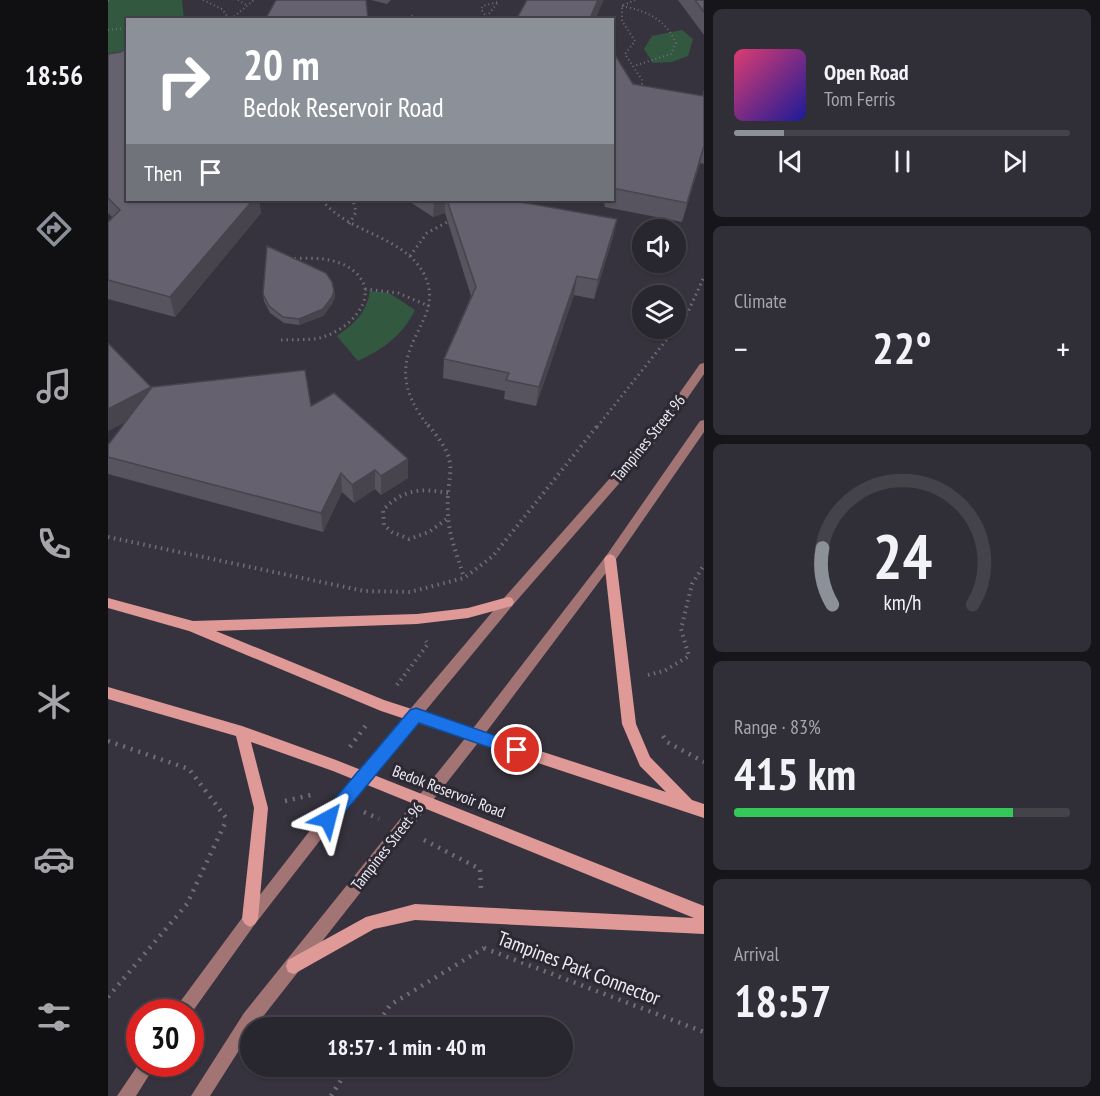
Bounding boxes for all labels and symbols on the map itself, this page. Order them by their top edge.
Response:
street label: Tampines Street 96 [607,390,689,486]
pin [491,724,542,775]
street label: Bedok Reservoir Road [390,760,508,822]
position arrow [296,787,360,851]
street label: Tampines Street 96 [346,798,428,894]
street label: Tampines Park Connector [494,925,665,1011]
speed limit sign: 30 [126,999,204,1077]

